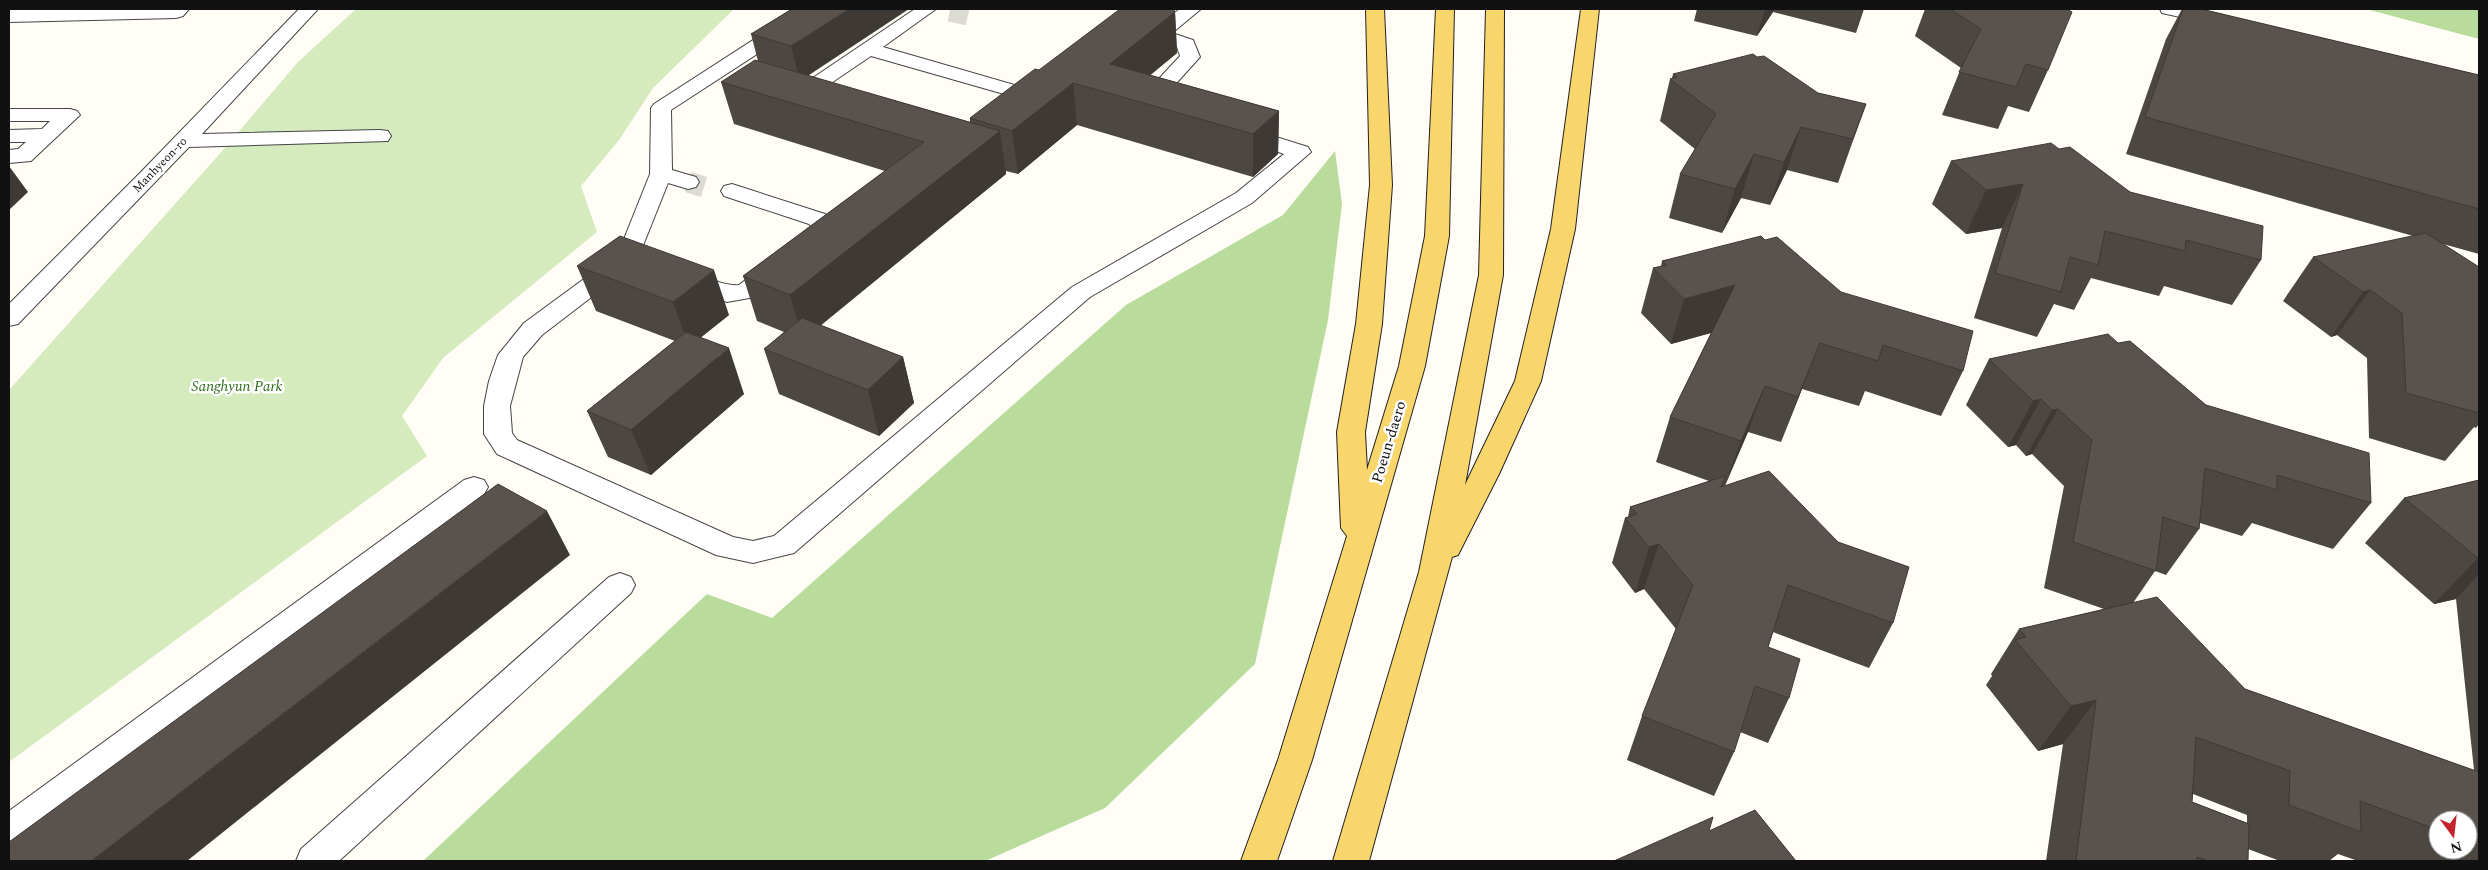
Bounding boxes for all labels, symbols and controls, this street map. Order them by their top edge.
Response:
street label: Manhyeon-ro [128,132,192,198]
park label: Sanghyun Park [191,375,283,398]
street label: Poeun-daero [1366,398,1412,486]
north arrow [2428,810,2478,860]
text: N [2448,835,2464,859]

